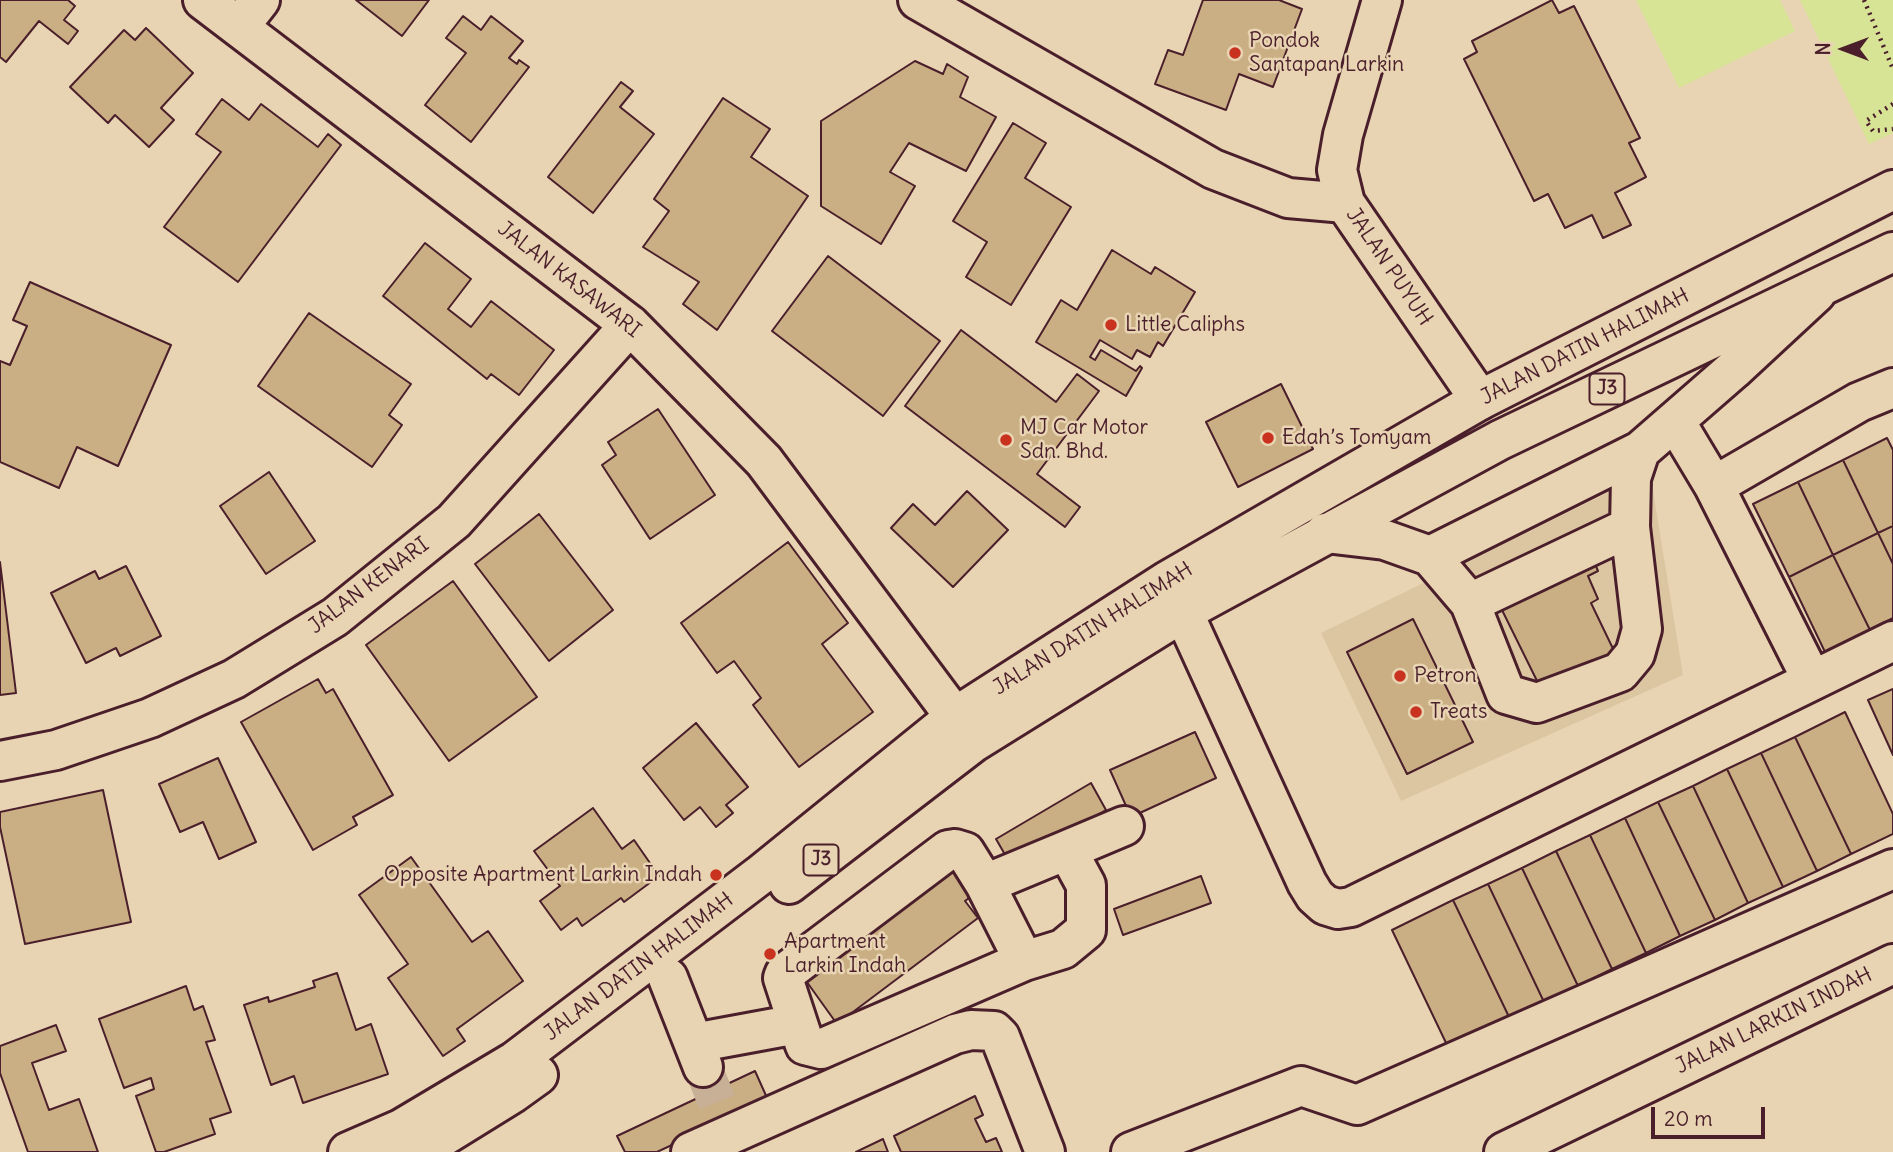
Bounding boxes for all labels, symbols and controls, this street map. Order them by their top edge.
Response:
north arrow [1809,14,1879,84]
place label: Pondok Santapan Larkin [1249,28,1404,78]
text: N [1811,42,1835,56]
marker: Pondok Santapan Larkin [1227,45,1243,61]
street label: JALAN PUYUH [1340,203,1438,331]
street label: JALAN KASAWARI [493,216,645,344]
street label: JALAN DATIN HALIMAH [1477,283,1693,411]
place label: Little Caliphs [1125,312,1245,338]
marker: Little Caliphs [1103,317,1119,333]
road number: J3 [1590,374,1624,404]
place label: MJ Car Motor Sdn. Bhd. [1020,415,1148,465]
place label: Edah’s Tomyam [1282,425,1431,451]
marker: Edah’s Tomyam [1260,430,1276,446]
marker: MJ Car Motor Sdn. Bhd. [998,432,1014,448]
street label: JALAN KENARI [304,532,434,640]
street label: JALAN DATIN HALIMAH [989,557,1197,701]
place label: Petron [1414,663,1477,689]
marker: Petron [1392,668,1408,684]
place label: Treats [1430,699,1487,725]
marker: Treats [1408,704,1424,720]
road number: J3 [804,845,838,876]
place label: Opposite Apartment Larkin Indah [384,862,702,888]
marker: Opposite Apartment Larkin Indah [708,867,724,883]
street label: JALAN DATIN HALIMAH [539,888,739,1046]
place label: Apartment Larkin Indah [784,929,906,979]
marker: Apartment Larkin Indah [762,946,778,962]
street label: JALAN LARKIN INDAH [1672,962,1876,1080]
scale bar [1655,1092,1769,1136]
text: 20 m [1664,1105,1713,1132]

